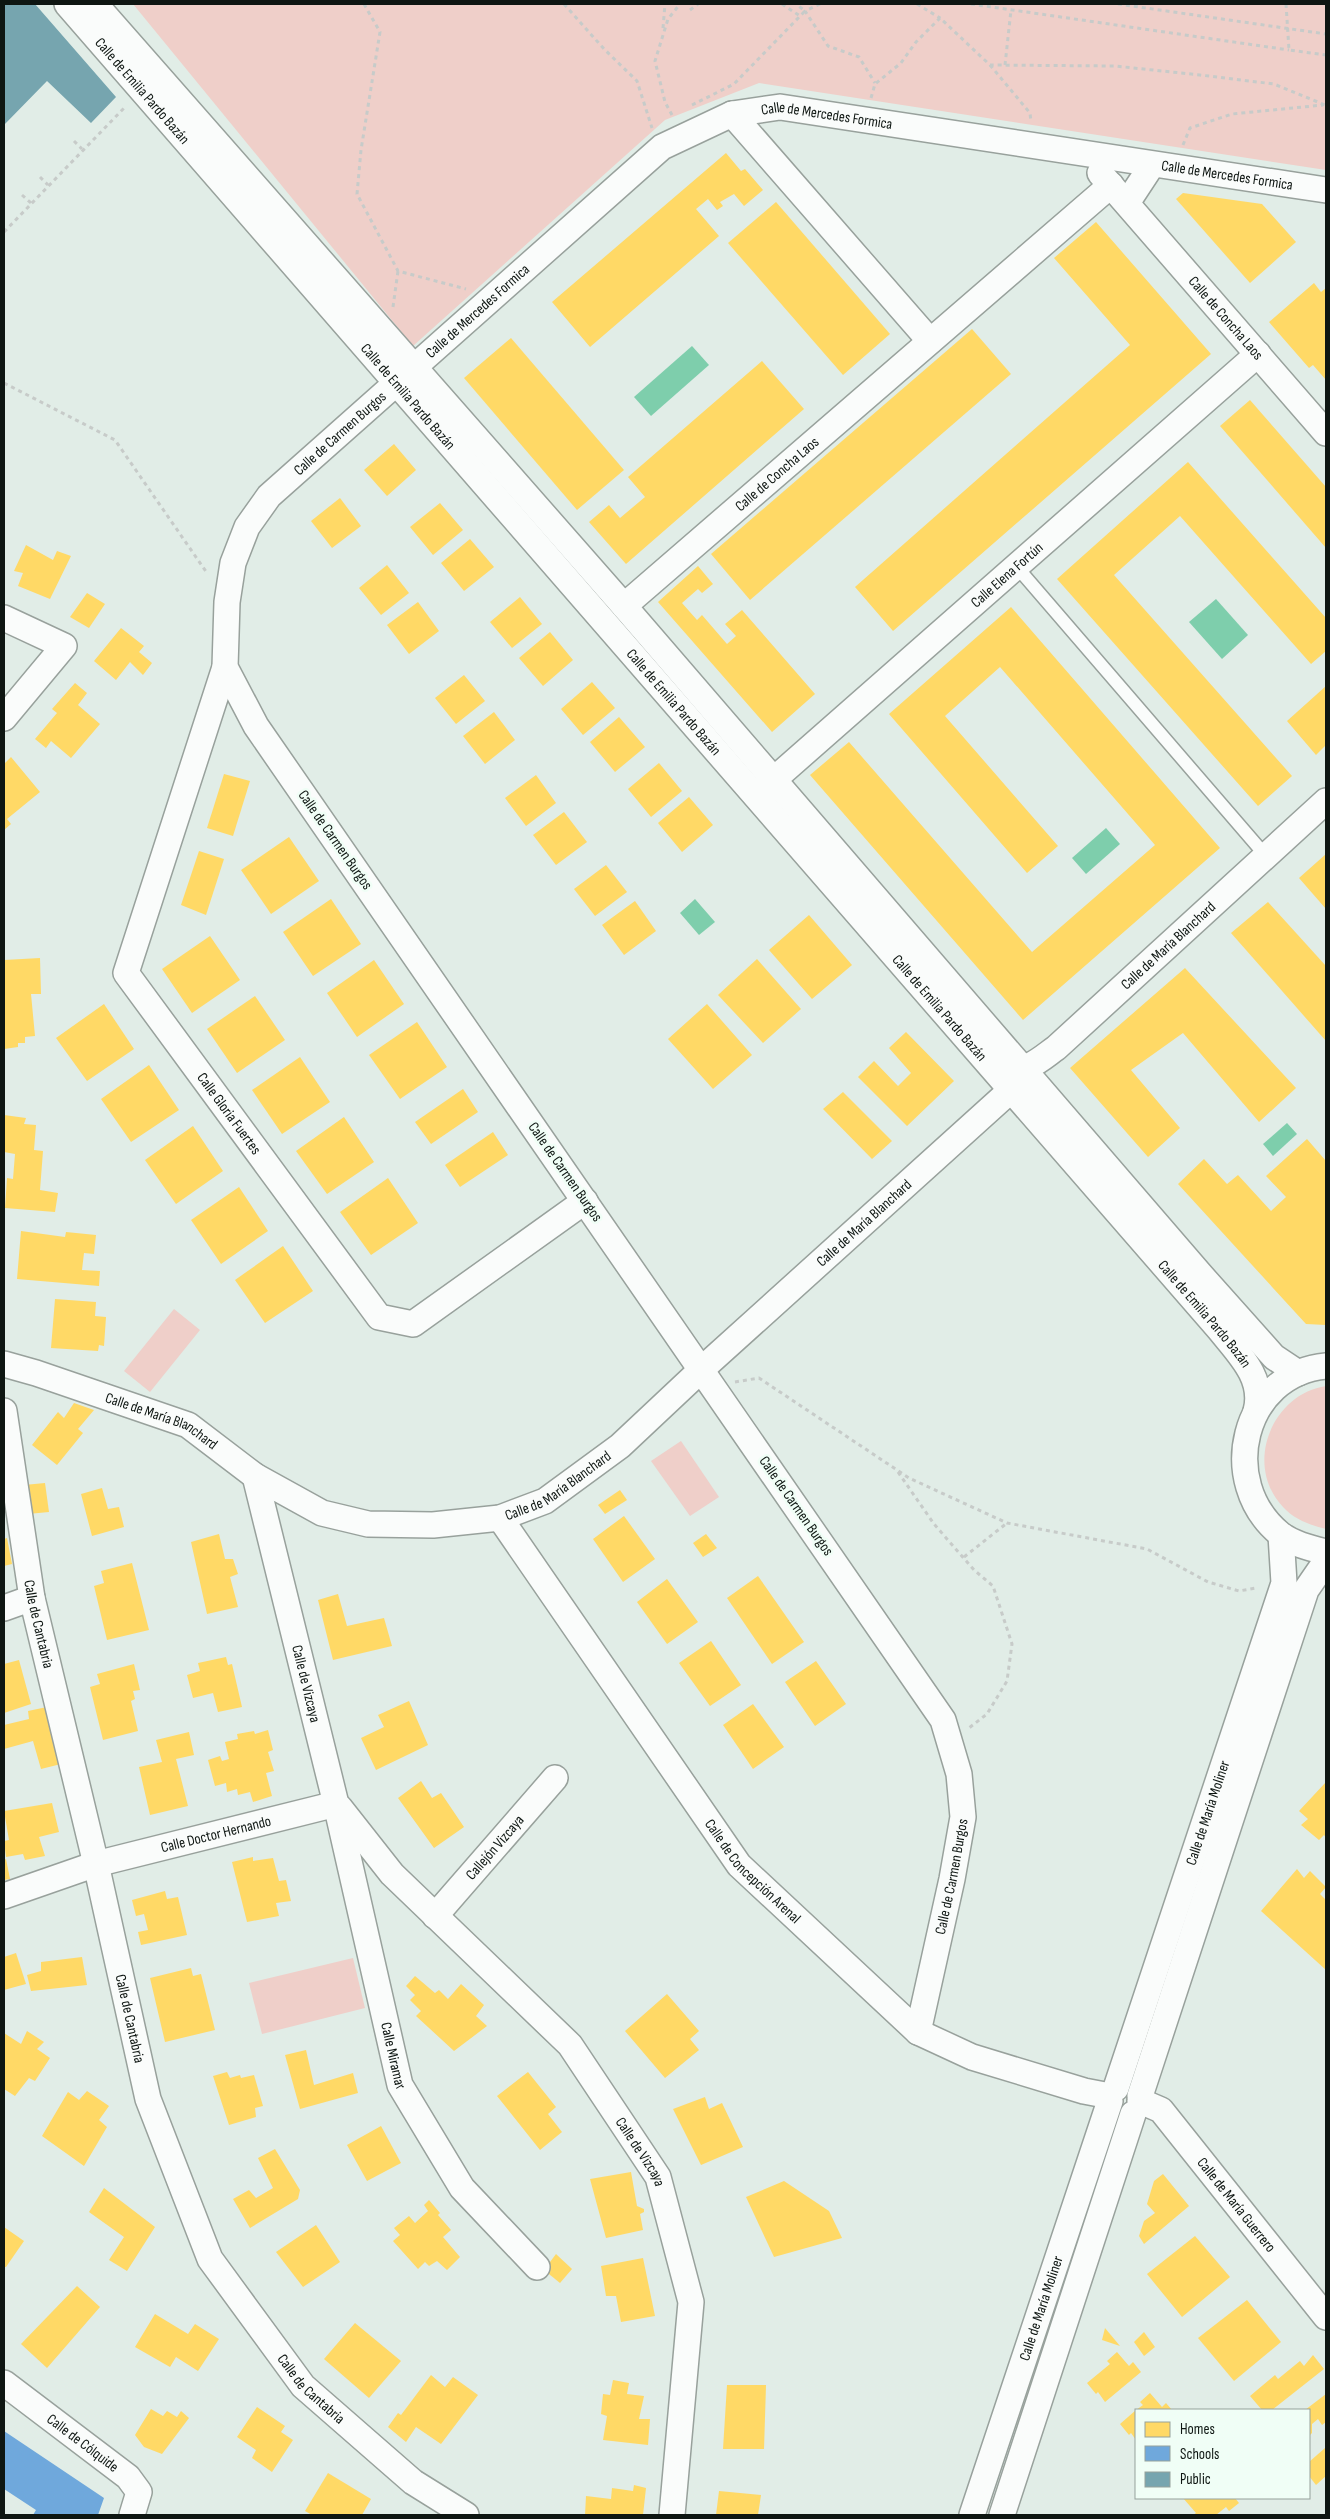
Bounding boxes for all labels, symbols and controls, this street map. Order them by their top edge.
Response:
street label: Calle de Emilia Pardo Bazán [91,34,194,148]
street label: Calle de Mercedes Formica [760,98,894,133]
street label: Calle de Mercedes Formica [1160,156,1294,194]
street label: Calle de Mercedes Formica [421,260,533,362]
street label: Calle de Concha Laos [1184,272,1268,364]
street label: Calle de Emilia Pardo Bazán [357,339,460,454]
street label: Calle de Carmen Burgos [290,387,390,479]
street label: Calle de Concha Laos [731,432,823,515]
street label: Calle Elena Fortún [967,538,1047,612]
street label: Calle de Emilia Pardo Bazán [622,645,725,759]
street label: Calle de Carmen Burgos [294,786,376,894]
street label: Calle de María Blanchard [1117,897,1219,994]
street label: Calle de Emilia Pardo Bazán [888,950,991,1065]
street label: Calle Gloria Fuertes [193,1069,266,1158]
street label: Calle de Carmen Burgos [524,1118,606,1226]
street label: Calle de María Blanchard [812,1175,915,1271]
street label: Calle de Emilia Pardo Bazán [1154,1256,1256,1371]
street label: Calle de María Blanchard [103,1388,222,1454]
street label: Calle de María Blanchard [502,1446,615,1525]
street label: Calle de Carmen Burgos [755,1452,837,1560]
street label: Calle de Cantabria [20,1579,58,1670]
street label: Calle de Vizcaya [288,1643,325,1725]
street label: Calle de María Moliner [1181,1757,1234,1868]
street label: Calle Doctor Hernando [159,1811,273,1857]
street label: Callejón Vizcaya [461,1811,528,1884]
street label: Calle de Concepción Arenal [701,1815,805,1927]
street label: Calle de Carmen Burgos [930,1817,972,1936]
street label: Calle de Cantabria [111,1972,149,2065]
street label: Calle Miramar [376,2020,411,2094]
street label: Calle de Vizcaya [611,2113,670,2188]
street label: Calle de María Guerrero [1193,2153,1280,2256]
street label: Calle de María Moliner [1015,2253,1067,2363]
street label: Calle de Cantabria [273,2350,349,2428]
street label: Calle de Cólquide [43,2409,123,2476]
legend [1135,2409,1310,2499]
text: Homes [1180,2420,1215,2439]
text: Schools [1180,2445,1219,2464]
text: Public [1180,2470,1211,2489]

